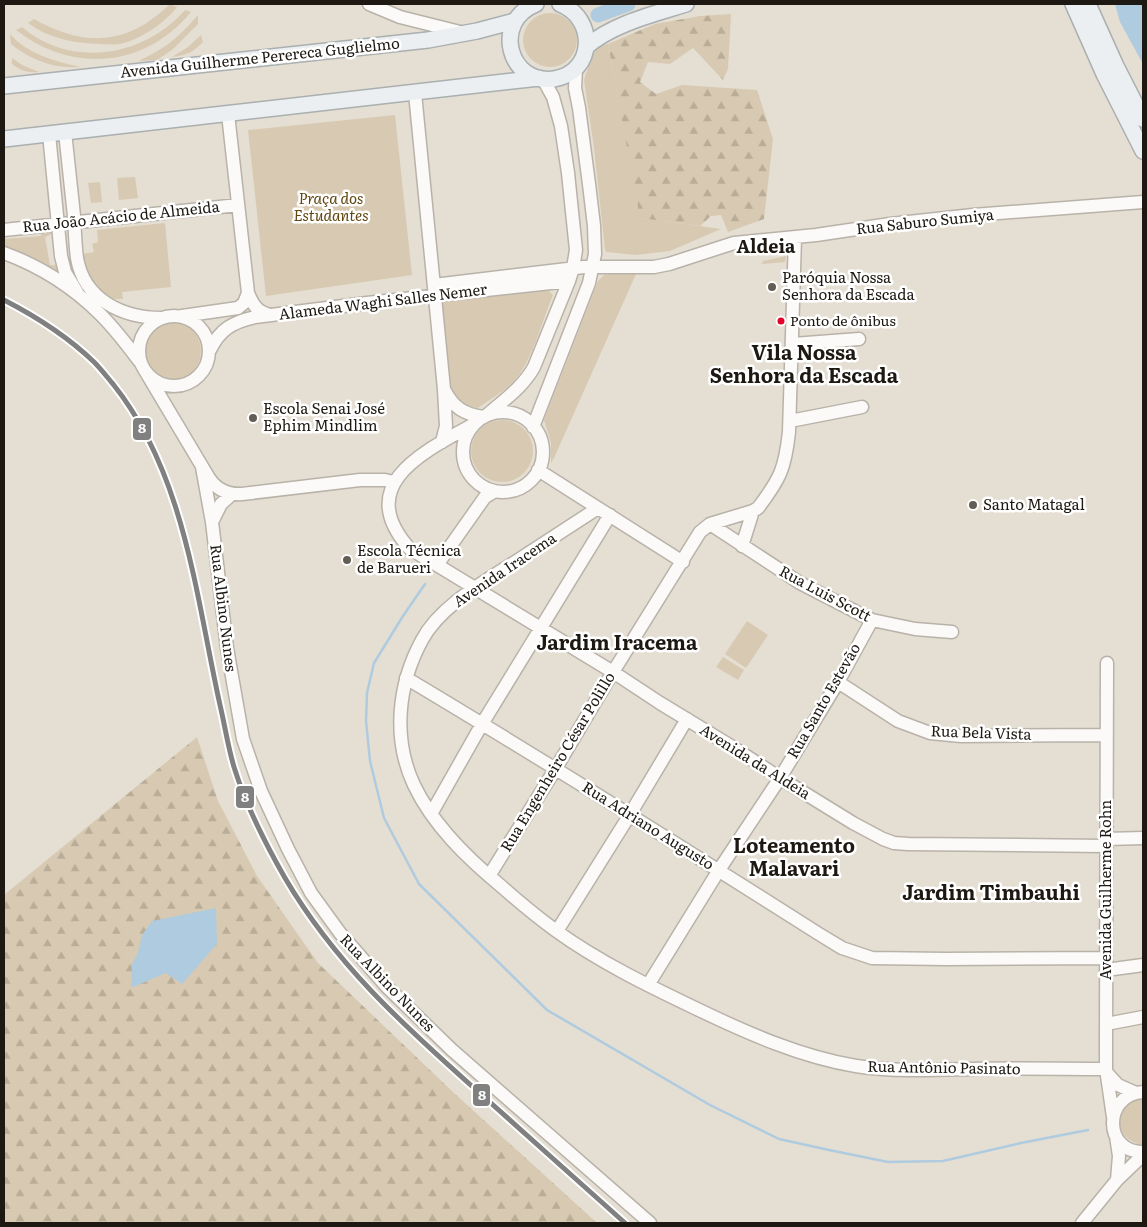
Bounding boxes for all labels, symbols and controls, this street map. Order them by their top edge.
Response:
street label: Avenida Guilherme Perereca Guglielmo [119,30,401,83]
park label: Praça dos Estudantes [293,186,369,226]
street label: Rua João Acácio de Almeida [21,194,221,237]
street label: Rua Saburo Sumiya [855,202,996,239]
district label: Aldeia [737,232,796,259]
place label: Paróquia Nossa Senhora da Escada [782,265,915,305]
street label: Alameda Waghi Salles Nemer [277,276,488,325]
marker: Paróquia Nossa Senhora da Escada [766,281,778,293]
place label: Ponto de ônibus [790,310,896,330]
marker: Ponto de ônibus [776,316,786,326]
district label: Vila Nossa Senhora da Escada [710,336,899,389]
place label: Escola Senai José Ephim Mindlim [263,396,385,436]
marker: Escola Senai José Ephim Mindlim [247,412,259,424]
line badge: 8 [132,417,152,441]
text: 8 [138,417,146,437]
place label: Santo Matagal [983,492,1085,515]
marker: Santo Matagal [967,499,979,511]
street label: Avenida Iracema [448,525,561,612]
place label: Escola Técnica de Barueri [357,538,462,578]
street label: Rua Albino Nunes [205,543,244,673]
marker: Escola Técnica de Barueri [341,554,353,566]
street label: Rua Luis Scott [776,559,876,627]
district label: Jardim Iracema [536,626,698,656]
street label: Rua Santo Estevão [780,638,865,762]
street label: Rua Engenheiro César Polillo [494,667,620,856]
street label: Avenida da Aldeia [696,717,817,805]
street label: Rua Bela Vista [930,718,1033,745]
street label: Rua Adriano Augusto [578,775,719,875]
line badge: 8 [235,785,255,809]
text: 8 [241,786,249,806]
street label: Avenida Guilherme Rohn [1093,800,1116,980]
district label: Loteamento Malavari [733,829,855,882]
district label: Jardim Timbauhi [902,876,1080,906]
street label: Rua Albino Nunes [335,928,441,1036]
street label: Rua Antônio Pasinato [867,1054,1021,1079]
line badge: 8 [472,1083,491,1107]
text: 8 [478,1084,486,1104]

